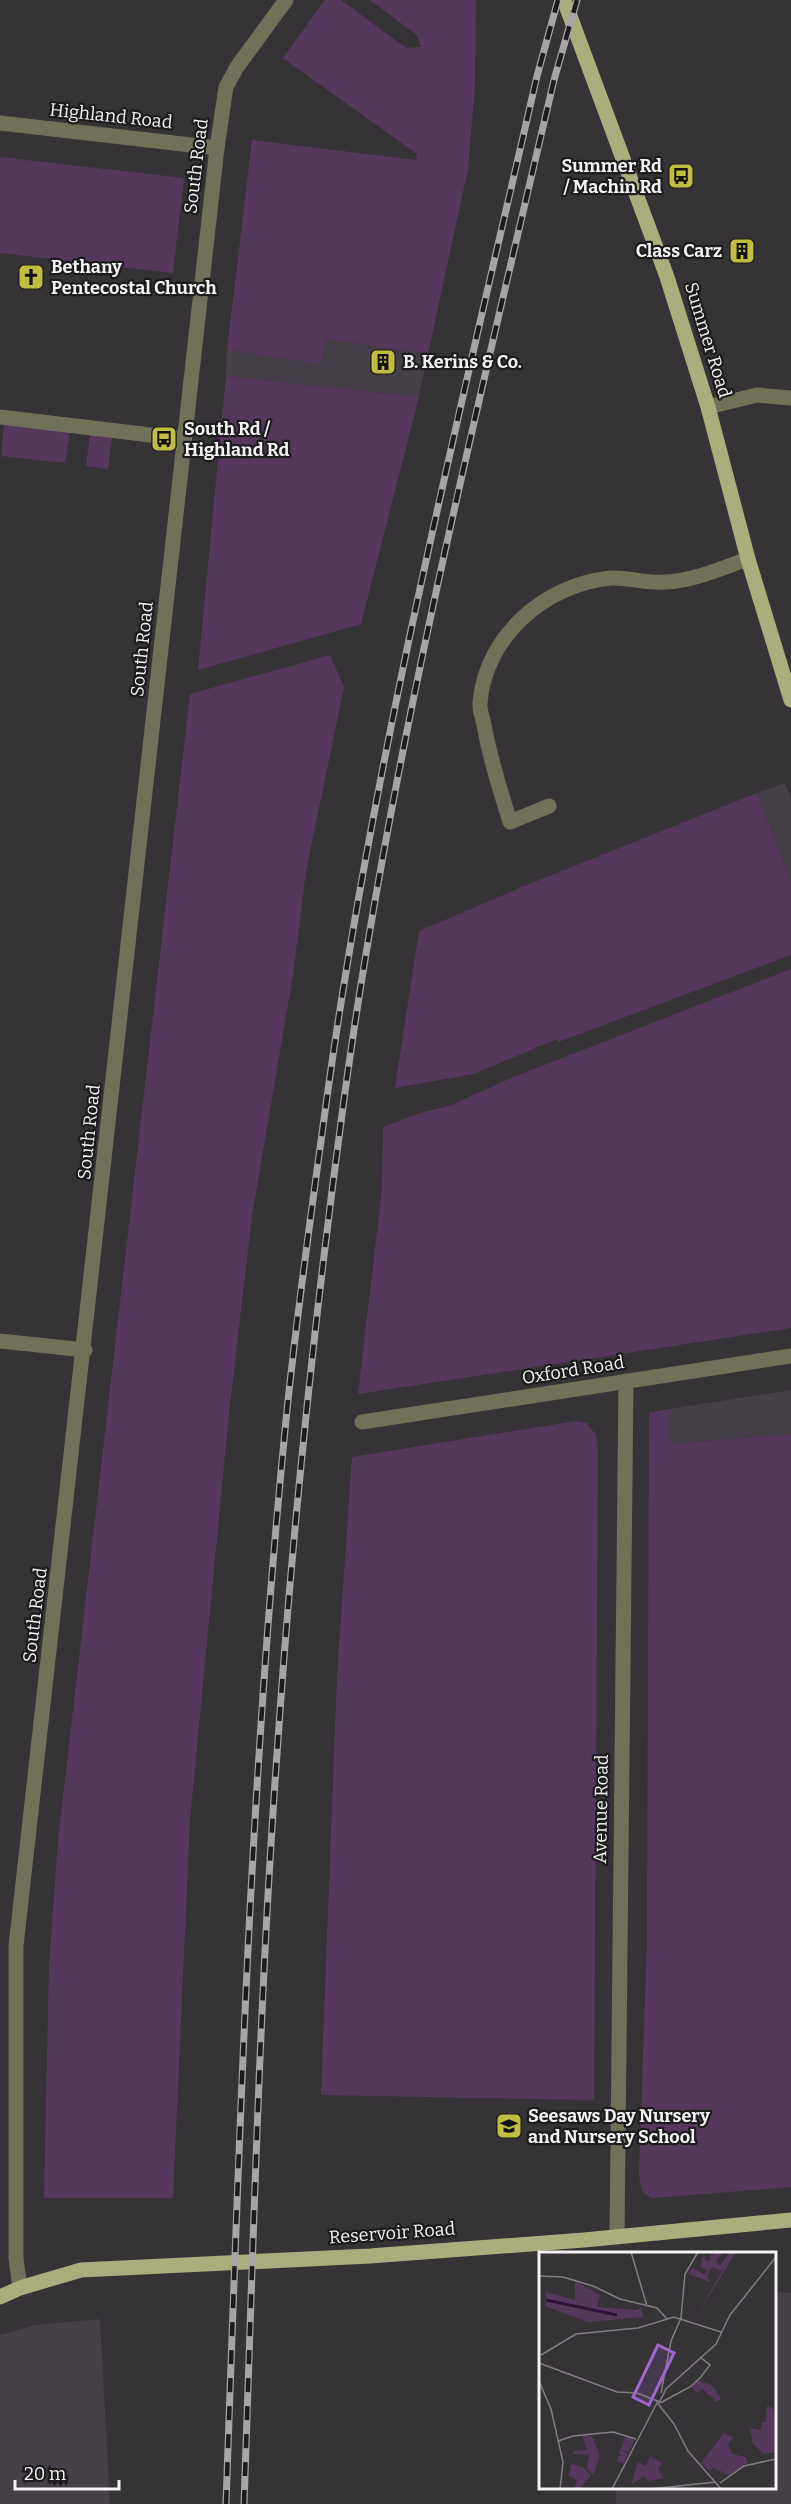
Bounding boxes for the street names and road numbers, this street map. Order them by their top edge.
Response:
street label: Highland Road [48,99,174,133]
street label: South Road [179,117,213,215]
street label: Summer Road [680,280,736,401]
street label: South Road [126,600,158,698]
street label: South Road [73,1083,105,1181]
street label: Oxford Road [520,1351,626,1389]
street label: South Road [18,1566,52,1664]
street label: Avenue Road [589,1754,613,1864]
street label: Reservoir Road [328,2218,456,2248]

